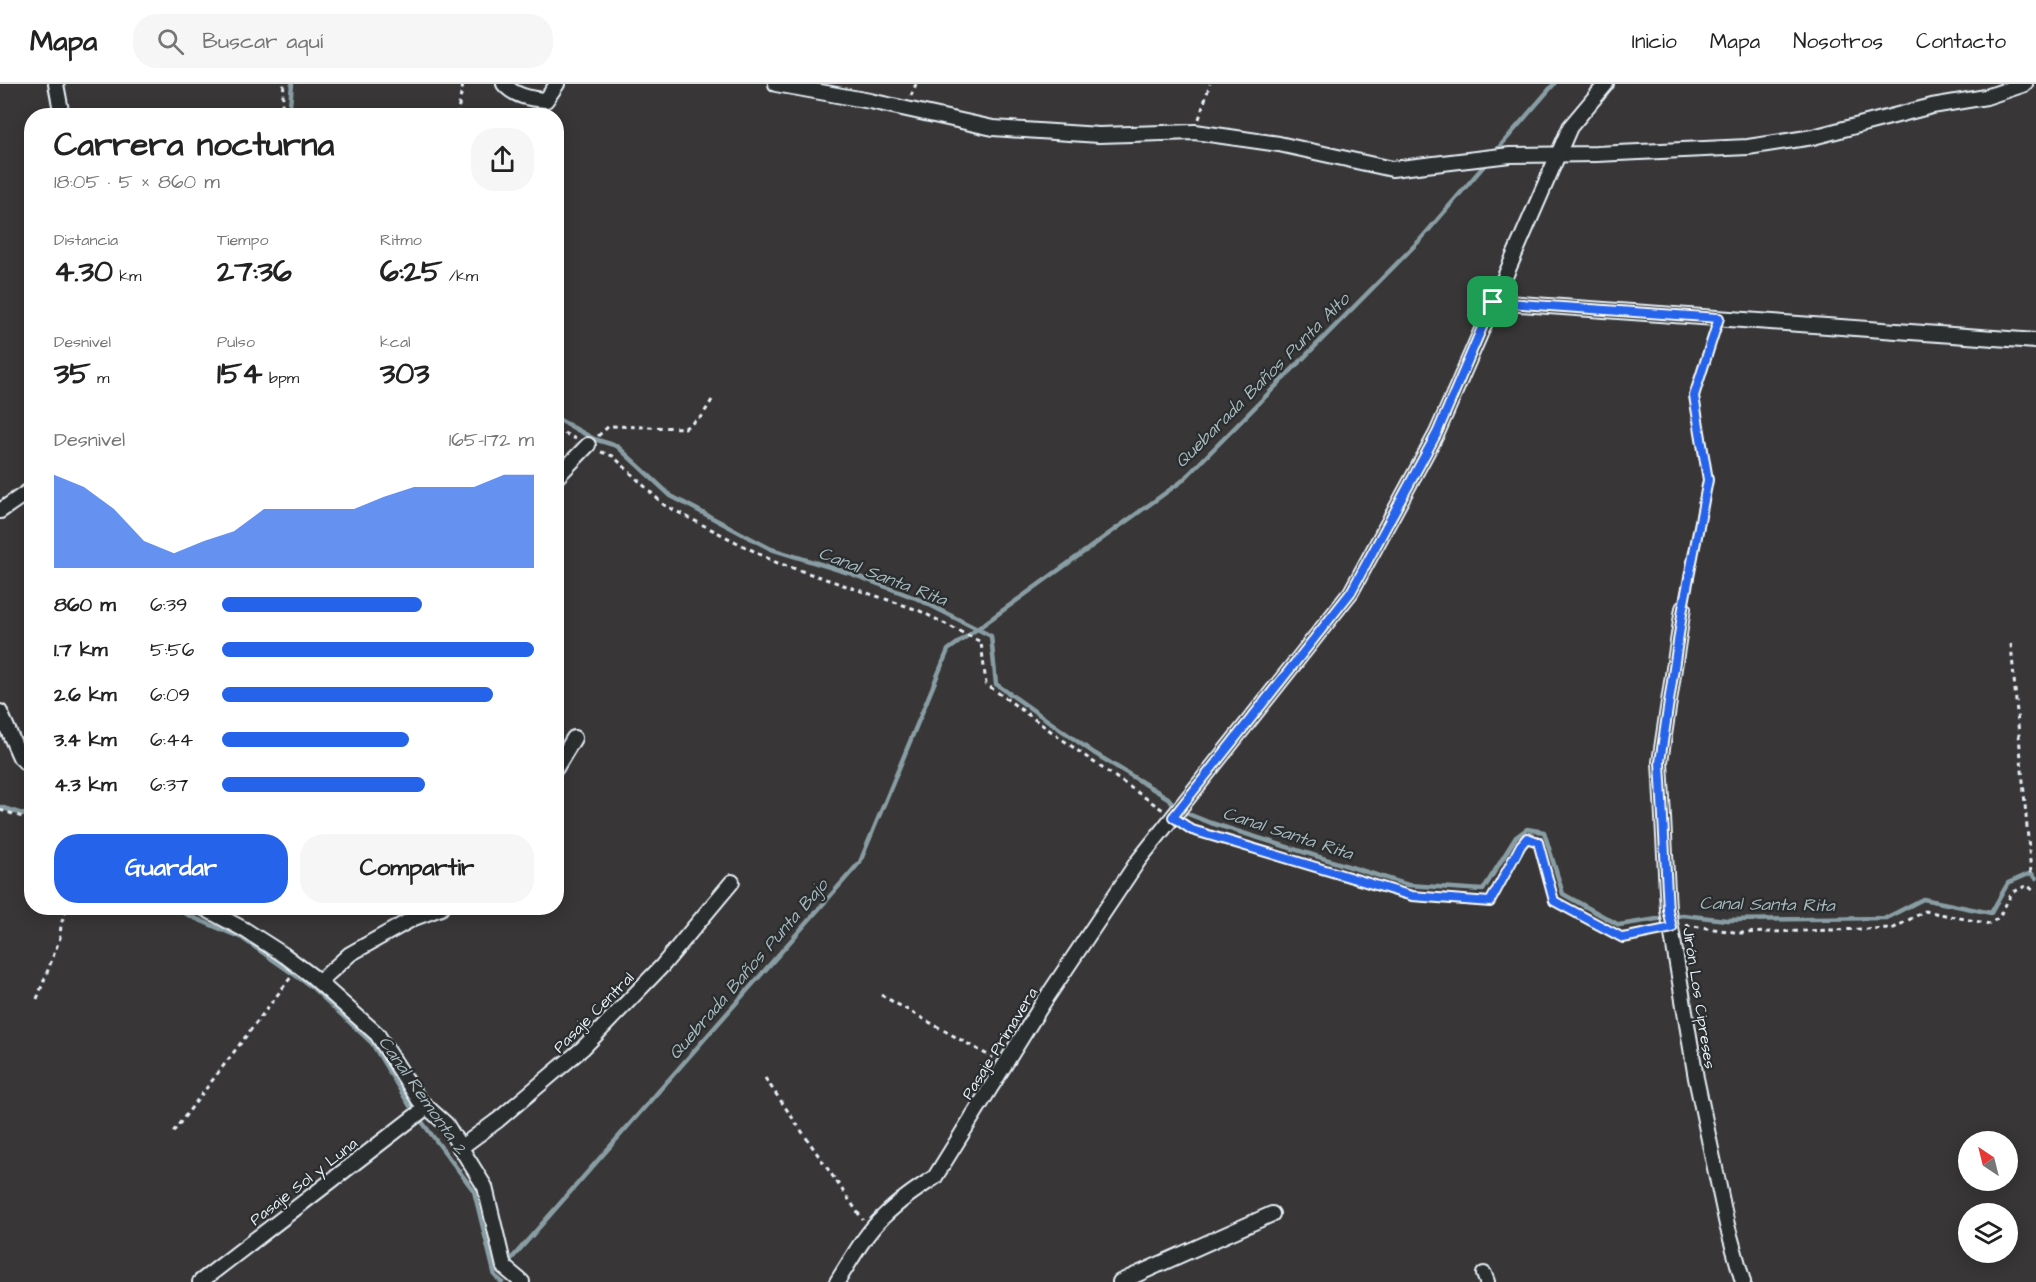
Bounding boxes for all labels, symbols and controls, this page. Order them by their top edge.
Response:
search box [133,14,553,68]
text: Mapa [30,22,97,61]
icon: search [154,25,187,58]
text: Buscar aquí [202,26,323,57]
text: Inicio [1632,27,1677,56]
text: Mapa [1710,27,1760,56]
text: Nosotros [1793,27,1883,56]
text: Contacto [1916,27,2006,56]
text: Carrera nocturna [54,122,334,168]
button: share [471,128,534,191]
text: 18:05 · 5 × 860 m [54,168,220,196]
text: Distancia [54,229,118,251]
text: Tiempo [217,229,268,251]
text: Ritmo [380,229,422,251]
text: 4.30 [54,251,113,293]
text: 27:36 [217,251,292,293]
text: 6:25 [380,251,442,293]
text: km [113,265,142,287]
text: /km [442,265,478,287]
pin [1467,276,1518,327]
icon: arrive [1476,285,1509,318]
water label: Quebarada Baños Punta Alto [1169,286,1357,473]
text: Desnivel [54,331,111,353]
text: Pulso [217,331,255,353]
text: kcal [380,331,411,353]
text: 35 [54,353,91,395]
text: 154 [217,353,263,395]
text: 303 [380,353,429,395]
text: m [91,367,109,389]
text: bpm [263,367,299,389]
text: Desnivel [54,426,125,454]
text: 165–172 m [449,426,534,454]
water label: Canal Santa Rita [815,541,951,613]
text: 860 m [54,591,116,619]
text: 6:39 [150,591,187,619]
text: 1.7 km [54,636,108,664]
text: 5:56 [150,636,194,664]
text: 2.6 km [54,681,117,709]
text: 6:09 [150,681,190,709]
text: 3.4 km [54,726,116,754]
text: 6:44 [150,726,193,754]
text: 4.3 km [54,771,116,799]
text: 6:37 [150,771,188,799]
water label: Canal Santa Rita [1220,801,1357,867]
button: Guardar [54,834,288,903]
button: Compartir [300,834,534,903]
water label: Quebrada Baños Punta Bajo [663,872,835,1065]
water label: Canal Santa Rita [1699,891,1836,918]
street label: Jirón Los Cipreses [1677,926,1721,1070]
street label: Pasaje Central [548,967,639,1058]
street label: Pasaje Primavera [957,983,1043,1104]
water label: Canal Remonta 2 [372,1031,473,1160]
north arrow [1958,1131,2018,1191]
map controls [1958,1131,2018,1263]
street label: Pasaje Sol y Luna [245,1133,363,1232]
button: layers [1958,1203,2018,1263]

